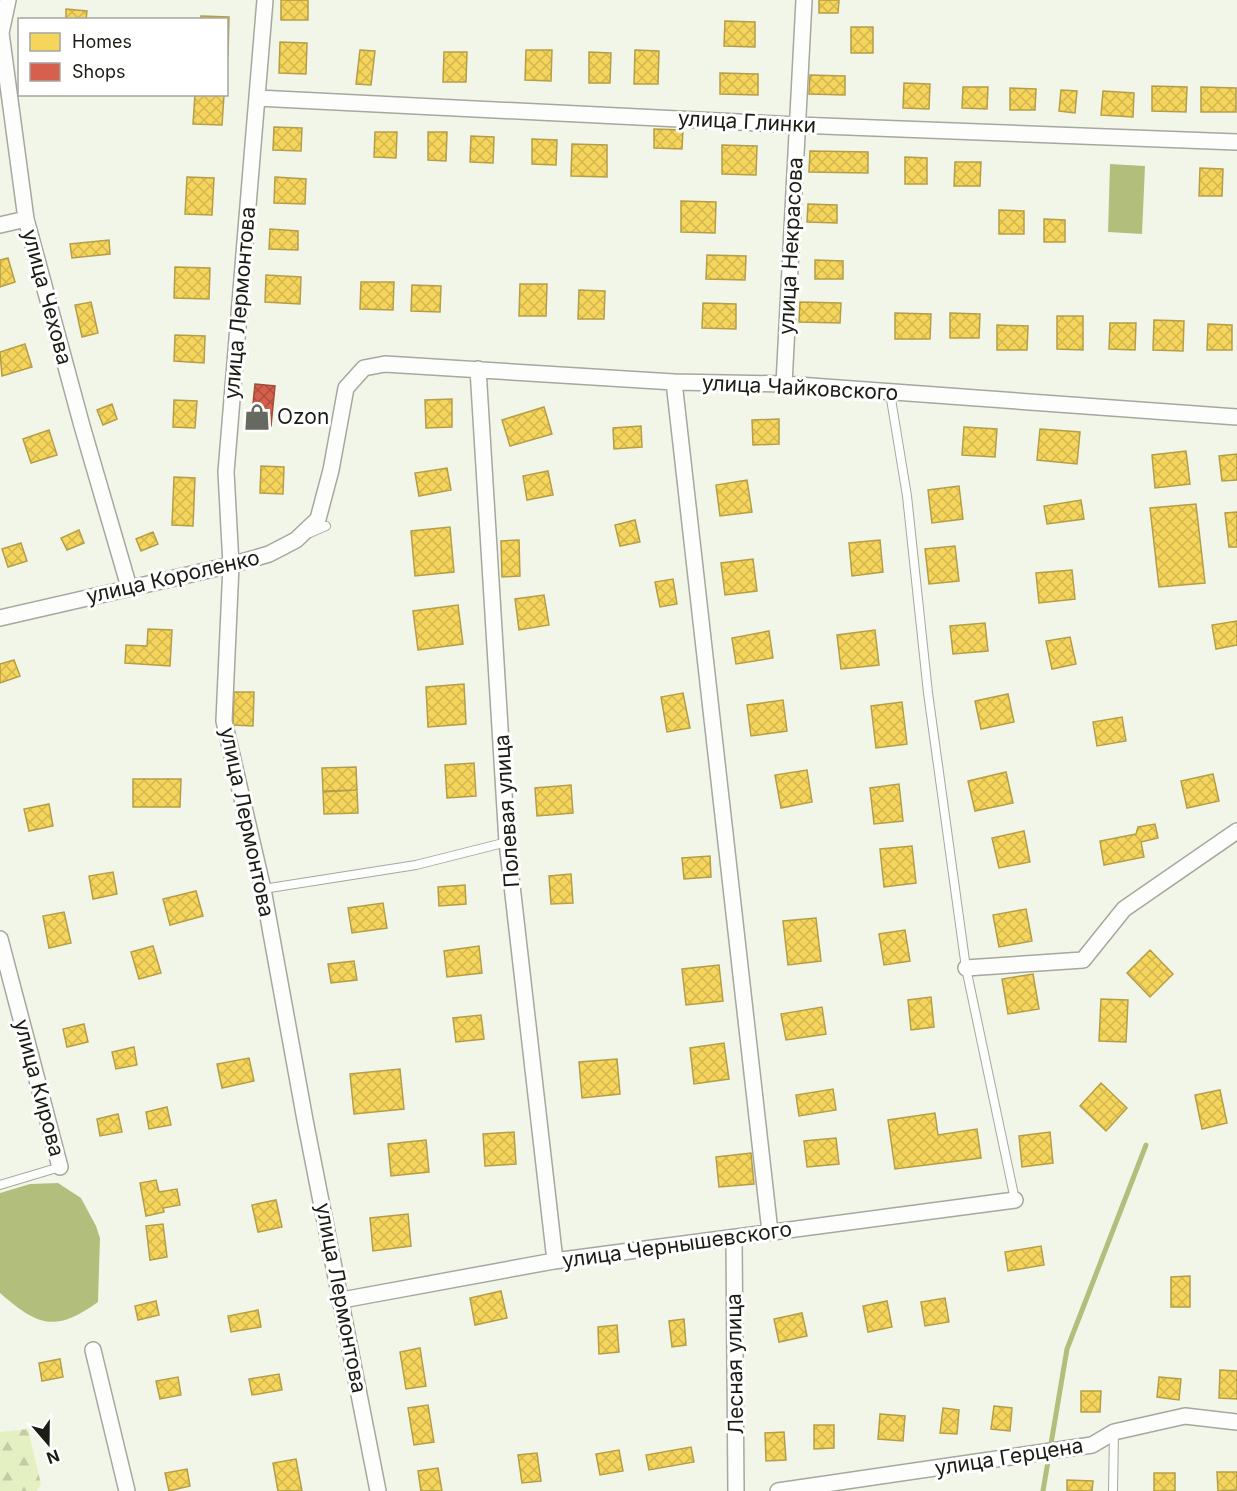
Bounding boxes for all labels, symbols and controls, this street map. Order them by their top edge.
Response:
legend [18,18,228,96]
text: Homes [72,31,132,52]
text: Shops [72,61,126,82]
street label: улица Глинки [677,105,817,138]
street label: улица Некрасова [773,156,808,335]
street label: улица Лермонтова [219,206,260,400]
street label: улица Чехова [17,226,78,367]
street label: улица Чайковского [701,370,899,405]
shop icon: Ozon [242,402,272,432]
place label: Ozon [277,404,329,429]
street label: улица Короленко [84,544,262,609]
street label: улица Лермонтова [215,725,280,919]
street label: Полевая улица [489,734,524,888]
street label: улица Кирова [9,1016,70,1159]
street label: улица Лермонтова [311,1201,372,1395]
street label: улица Чернышевского [561,1216,793,1273]
street label: Лесная улица [721,1293,748,1435]
north arrow [18,1413,78,1473]
street label: улица Герцена [933,1432,1085,1481]
text: N [44,1446,62,1469]

